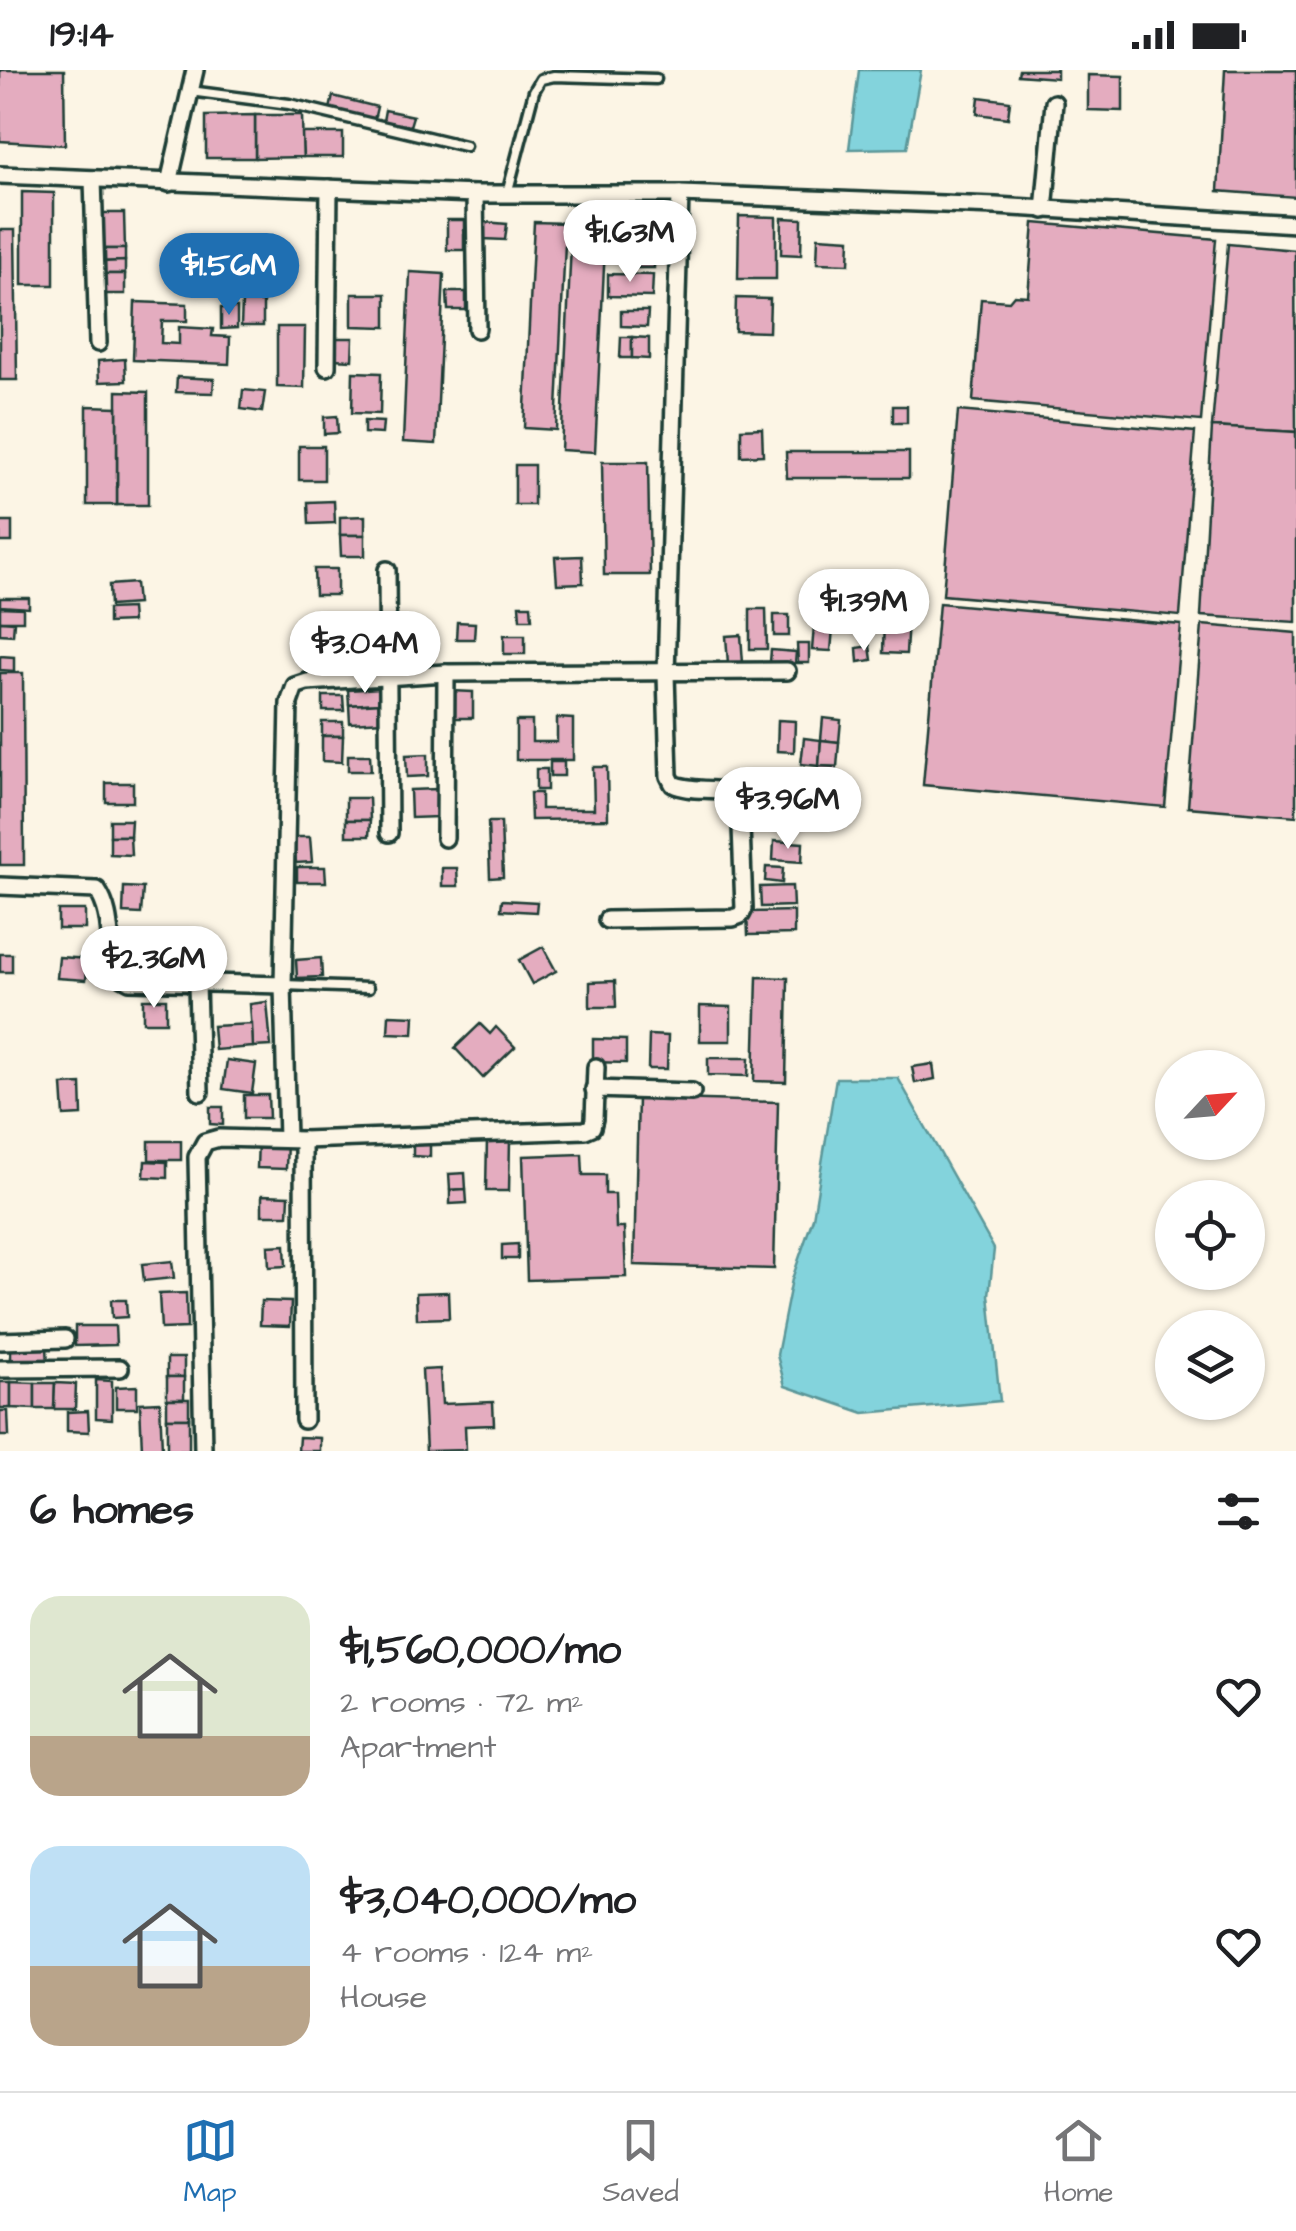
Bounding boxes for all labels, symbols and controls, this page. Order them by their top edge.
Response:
text: 19:14 [50,9,114,61]
pin: $1.63M [549,200,711,285]
text: $1.63M [585,210,675,255]
pin: $1.56M [148,233,310,318]
text: $1.56M [181,243,277,288]
pin: $1.39M [783,569,945,654]
text: $1.39M [820,579,908,624]
pin: $3.04M [284,611,446,696]
text: $3.04M [311,621,419,666]
pin: $3.96M [707,767,869,852]
text: $3.96M [736,777,840,822]
pin: $2.36M [73,926,235,1011]
text: $2.36M [102,936,206,981]
north arrow [1155,1050,1265,1160]
map controls [1155,1050,1265,1420]
button: locate [1155,1180,1265,1290]
button: layers [1155,1310,1265,1420]
text: 6 homes [30,1482,194,1540]
icon: filters [1211,1484,1266,1539]
text: $1,560,000/mo [340,1622,621,1680]
icon: home [110,1636,230,1756]
icon: heart [1211,1669,1266,1724]
text: 2 rooms · 72 m² [340,1680,584,1725]
text: Apartment [340,1725,496,1770]
text: $3,040,000/mo [340,1872,636,1930]
icon: home [110,1886,230,2006]
icon: heart [1211,1919,1266,1974]
text: 4 rooms · 124 m² [340,1930,593,1975]
text: House [340,1975,427,2020]
tab: Map [183,2113,238,2212]
tab: Saved [603,2113,679,2212]
tab: Home [1044,2113,1113,2212]

